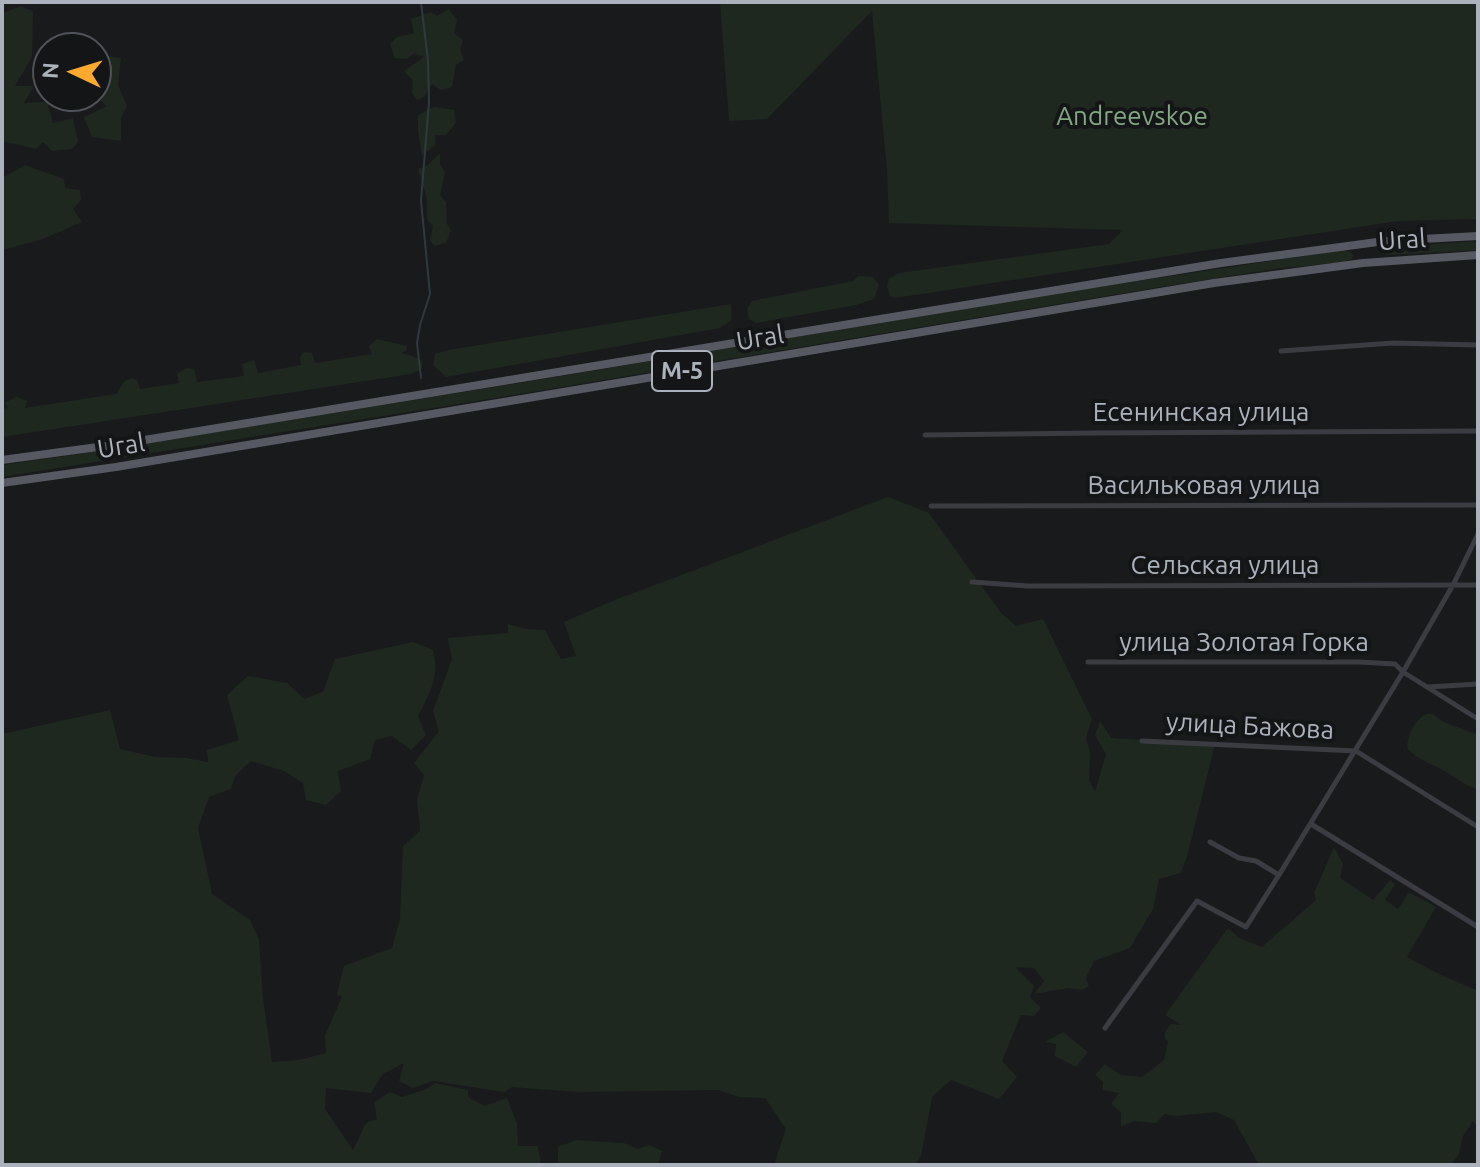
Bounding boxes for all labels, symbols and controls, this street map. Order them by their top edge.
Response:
north arrow [32,32,112,112]
text: N [37,61,63,80]
park label: Andreevskoe [1056,100,1208,132]
street label: Ural [1377,223,1427,257]
street label: Ural [734,319,786,357]
road number: М-5 [652,351,712,391]
street label: Есенинская улица [1093,396,1309,428]
street label: Ural [95,427,147,465]
street label: Васильковая улица [1088,469,1320,501]
street label: Сельская улица [1131,549,1319,581]
street label: улица Золотая Горка [1119,626,1369,658]
street label: улица Бажова [1165,706,1335,746]

